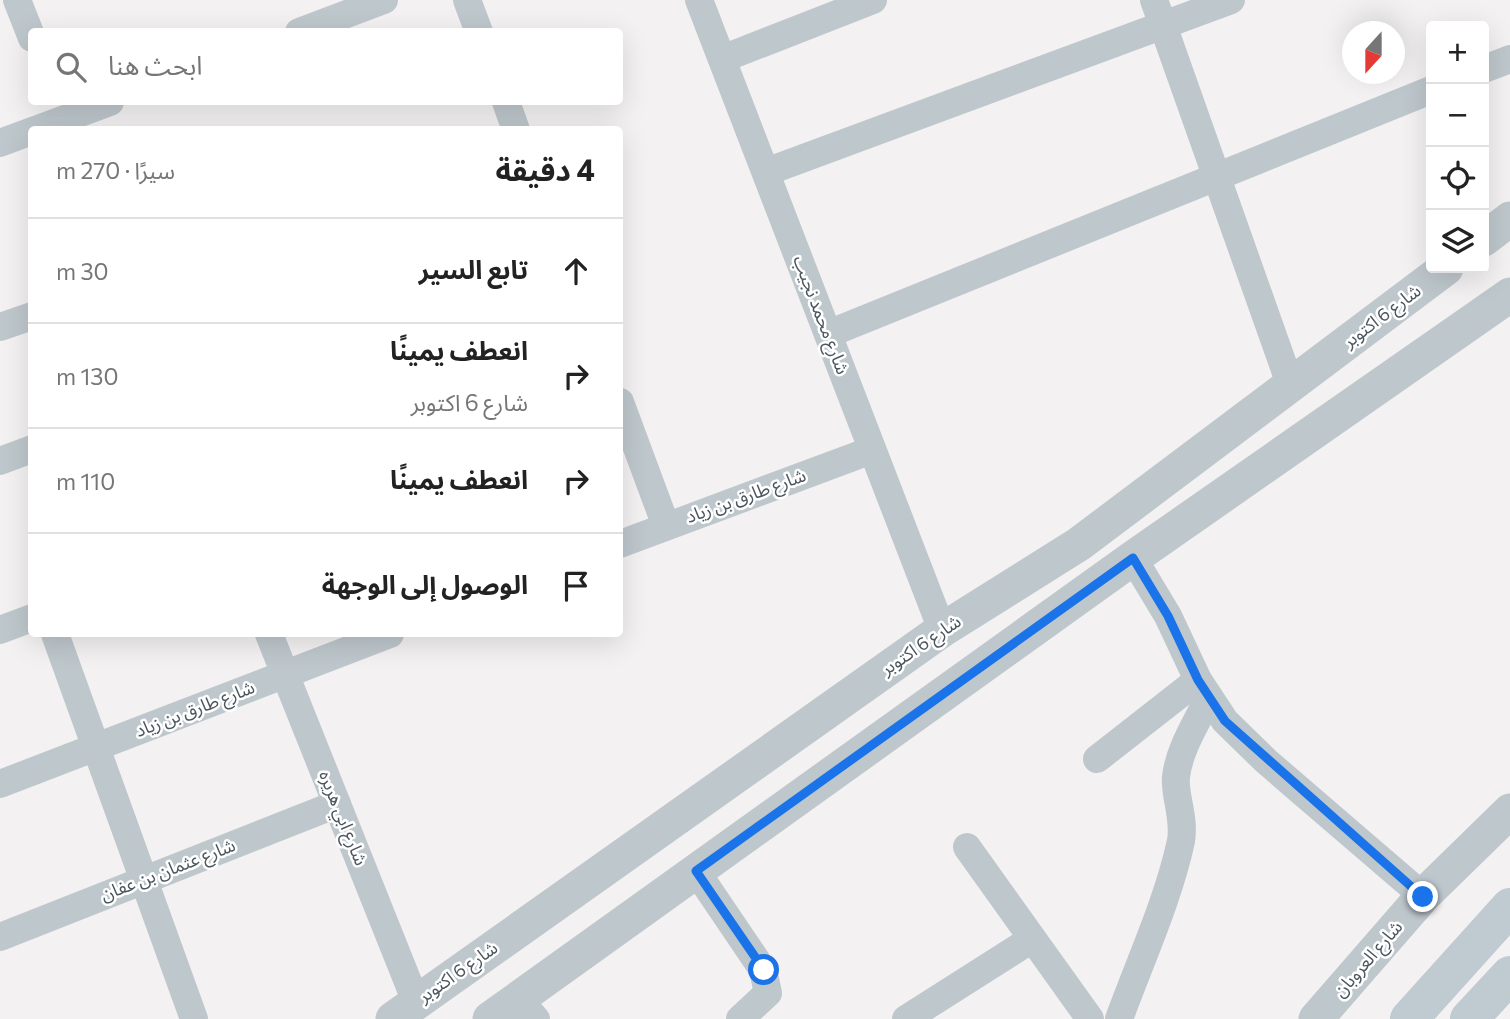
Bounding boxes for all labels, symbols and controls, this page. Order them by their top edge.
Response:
north arrow [1342,21,1405,84]
map controls [1426,21,1489,273]
button: + [1426,21,1489,84]
search box [28,28,623,105]
icon: search [52,48,90,86]
text: ابحث هنا [108,49,203,80]
button: − [1426,84,1489,147]
button: locate [1426,147,1489,210]
text: 4 دقيقة [495,150,595,187]
text: سيرًا · 270 m [56,156,175,184]
button: layers [1426,210,1489,273]
icon: ahead [557,252,595,290]
street label: شارع محمد نجيب [785,252,855,379]
text: تابع السير [419,253,528,284]
text: 30 m [56,257,109,285]
street label: شارع 6 اكتوبر [1337,279,1427,355]
text: انعطف يمينًا [390,334,528,365]
icon: right [557,357,595,395]
text: 130 m [56,362,118,390]
text: شارع 6 اكتوبر [411,388,528,416]
icon: right [557,462,595,500]
text: انعطف يمينًا [390,463,528,494]
street label: شارع طارق بن زياد [683,463,810,531]
text: 110 m [56,467,115,495]
icon: arrive [557,567,595,605]
text: الوصول إلى الوجهة [322,568,528,599]
street label: شارع 6 اكتوبر [875,609,967,683]
street label: شارع طارق بن زياد [132,675,259,745]
street label: شارع ابي هريره [311,767,373,870]
street label: شارع عثمان بن عفان [97,833,240,909]
route end [1407,881,1438,912]
street label: شارع العروبان [1328,915,1410,1004]
street label: شارع 6 اكتوبر [413,936,504,1010]
route start [748,954,779,985]

